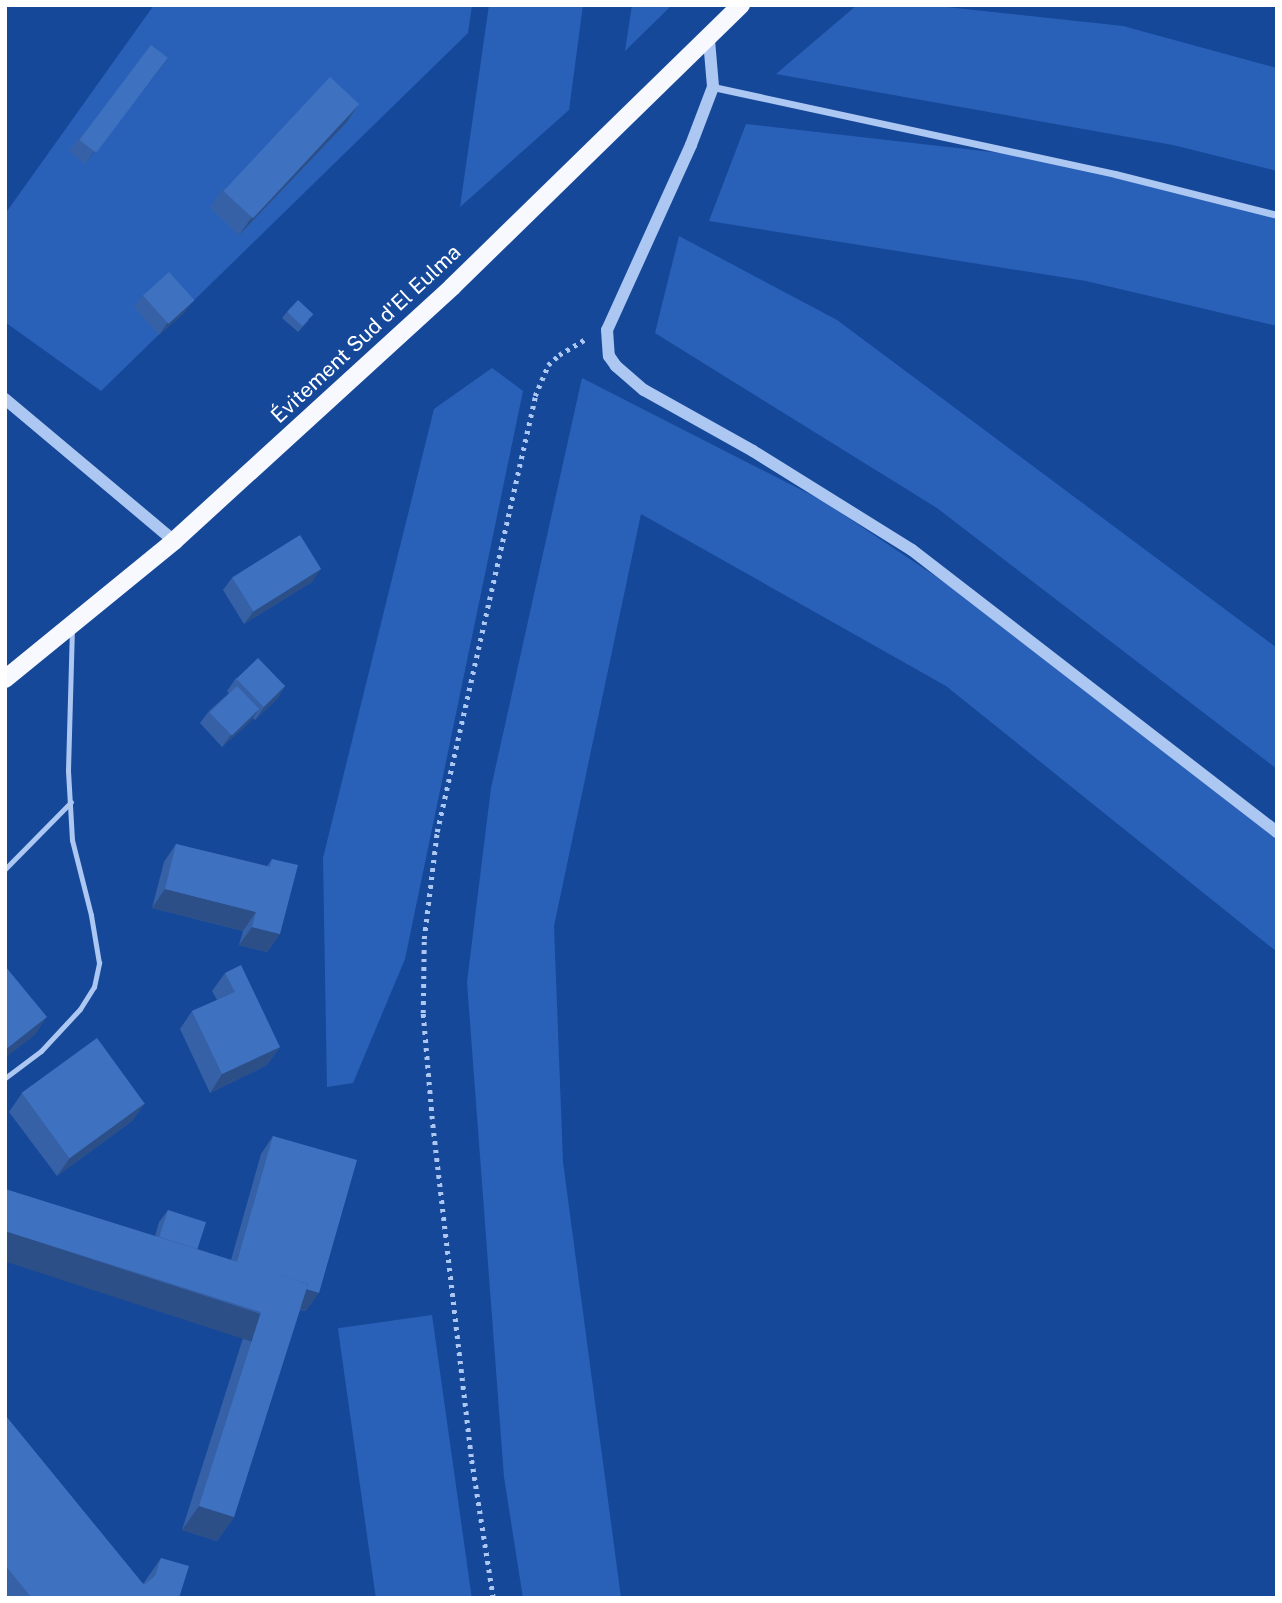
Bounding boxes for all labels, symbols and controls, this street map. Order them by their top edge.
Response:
street label: Évitement Sud d'El Eulma [266,239,466,429]

